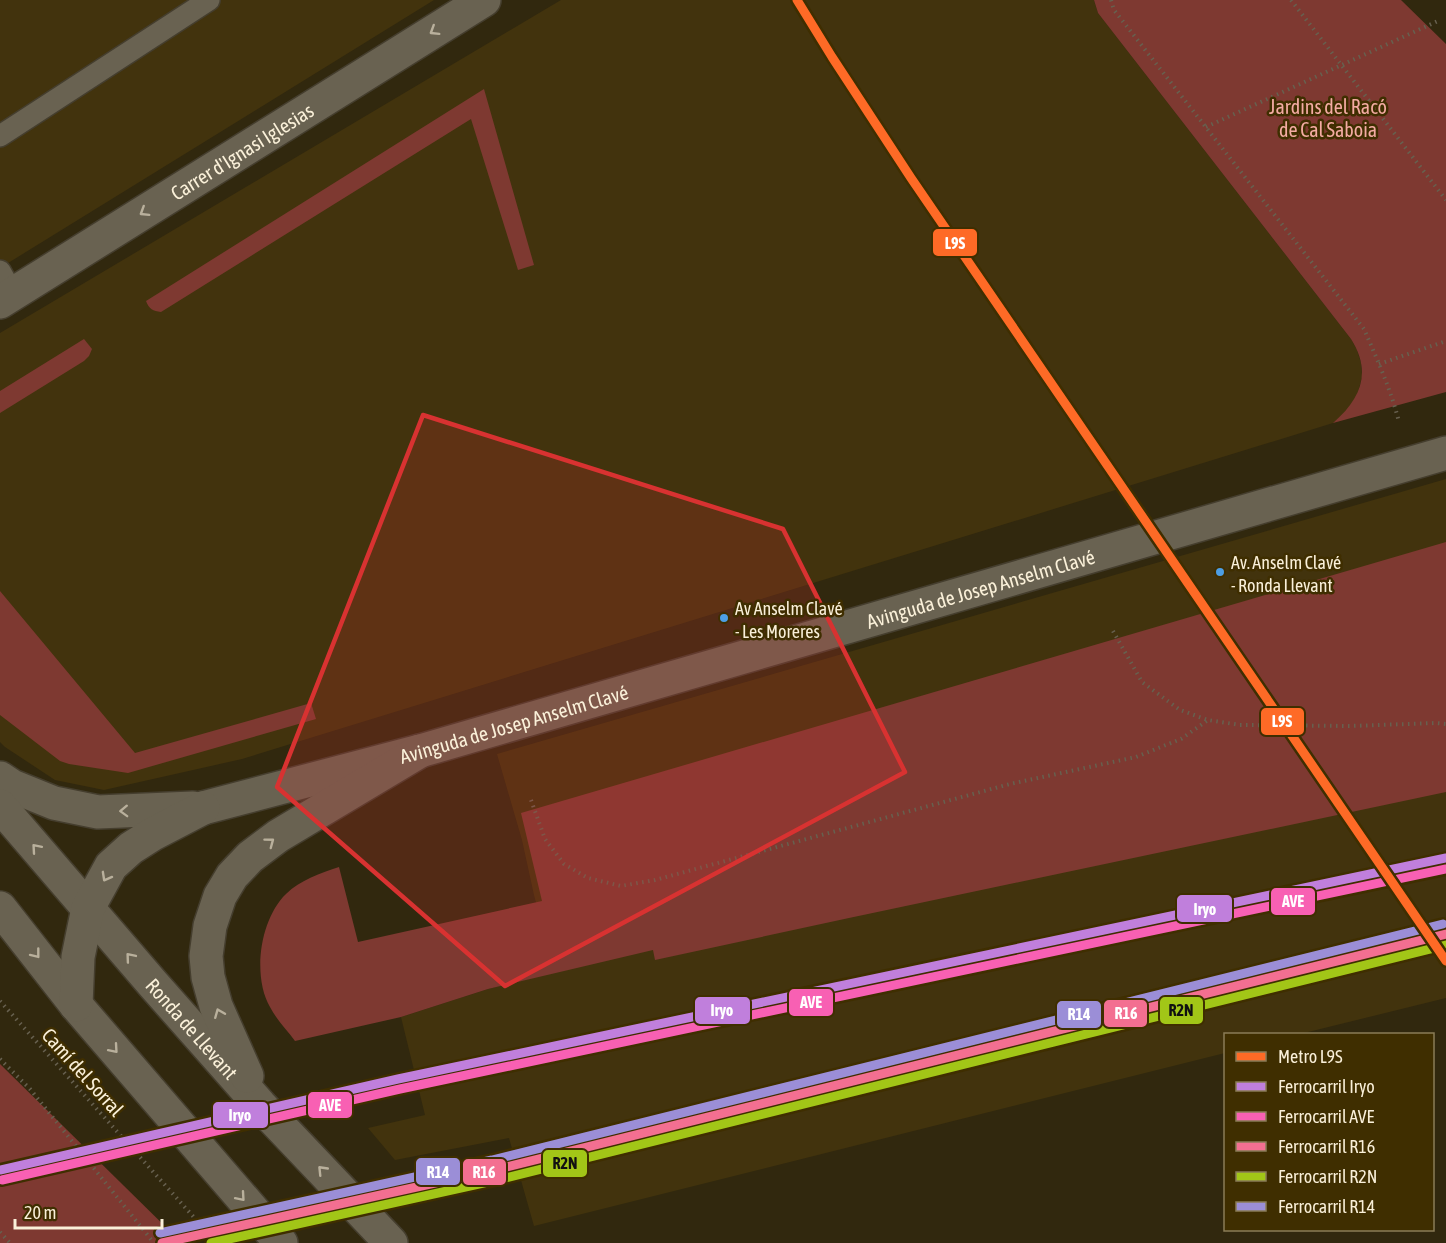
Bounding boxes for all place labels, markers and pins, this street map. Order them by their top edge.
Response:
place label: Av. Anselm Clavé - Ronda Llevant [1231,552,1341,596]
marker: Av. Anselm Clavé - Ronda Llevant [1214,566,1226,578]
place label: Av Anselm Clavé - Les Moreres [735,598,843,642]
marker: Av Anselm Clavé - Les Moreres [718,612,730,624]

